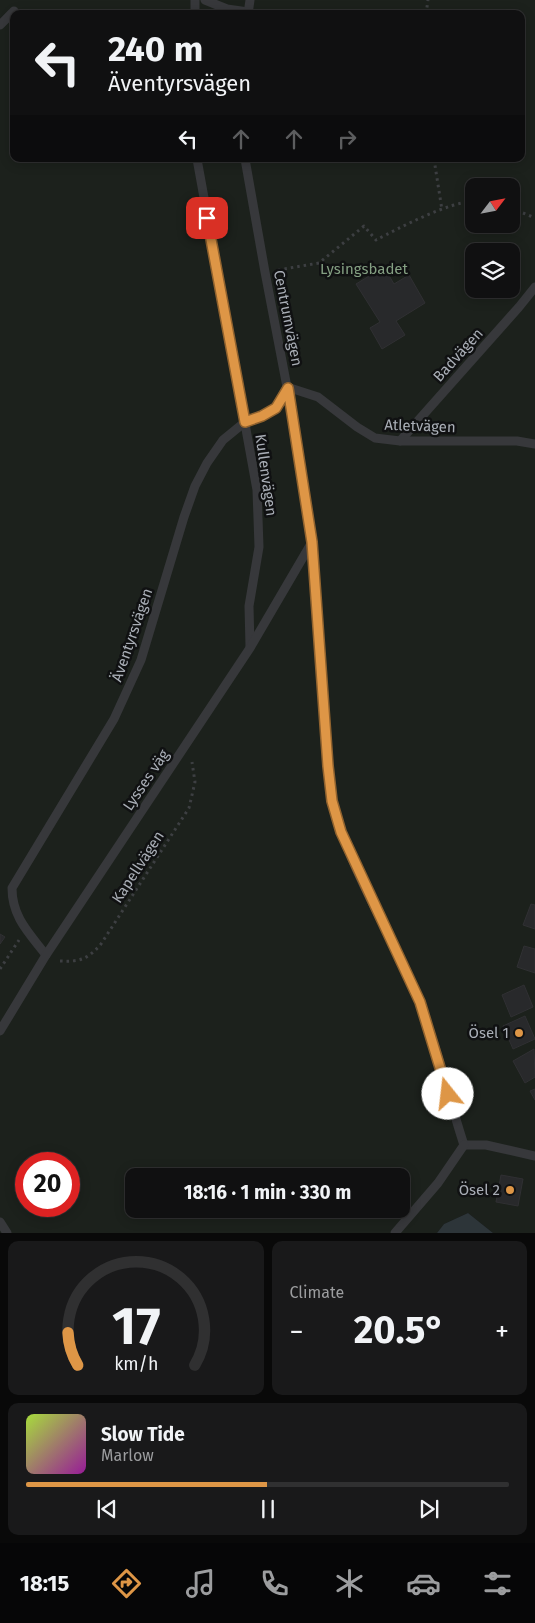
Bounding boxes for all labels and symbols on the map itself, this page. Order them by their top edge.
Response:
north arrow [465,178,520,232]
pin [186,197,228,239]
park label: Lysingsbadet [320,260,409,278]
street label: Centrumvägen [270,268,306,368]
street label: Badvägen [429,324,487,386]
street label: Atletvägen [384,416,456,436]
street label: Kullenvägen [251,433,281,517]
street label: Äventyrsvägen [108,586,156,684]
street label: Lysses väg [119,746,173,814]
street label: Kapellvägen [108,828,168,906]
place label: Ösel 1 [469,1024,509,1042]
marker: Ösel 1 [513,1027,525,1039]
position arrow [421,1067,473,1119]
speed limit sign: 20 [15,1152,80,1217]
place label: Ösel 2 [459,1181,500,1199]
marker: Ösel 2 [504,1184,516,1196]

